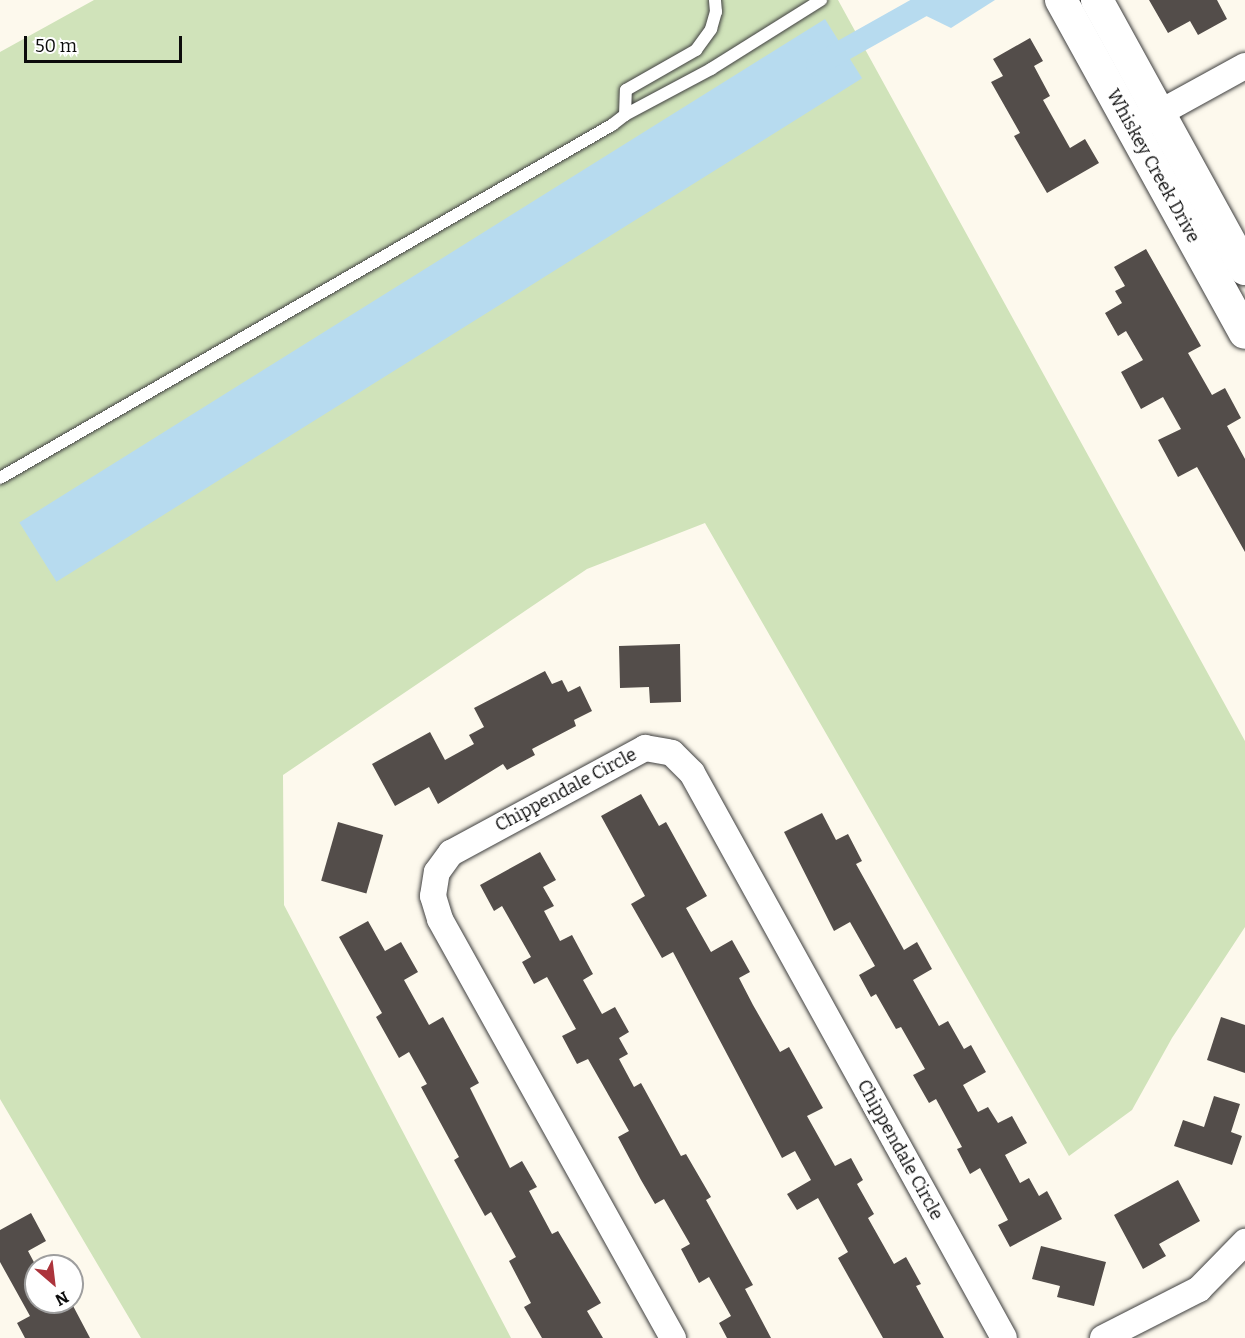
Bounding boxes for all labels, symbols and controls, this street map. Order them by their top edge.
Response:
scale bar [27,24,184,62]
text: 50 m [35,35,77,57]
street label: Whiskey Creek Drive [1102,86,1204,246]
street label: Chippendale Circle [492,744,640,836]
street label: Chippendale Circle [852,1076,948,1224]
north arrow [24,1254,84,1314]
text: N [52,1287,72,1310]

